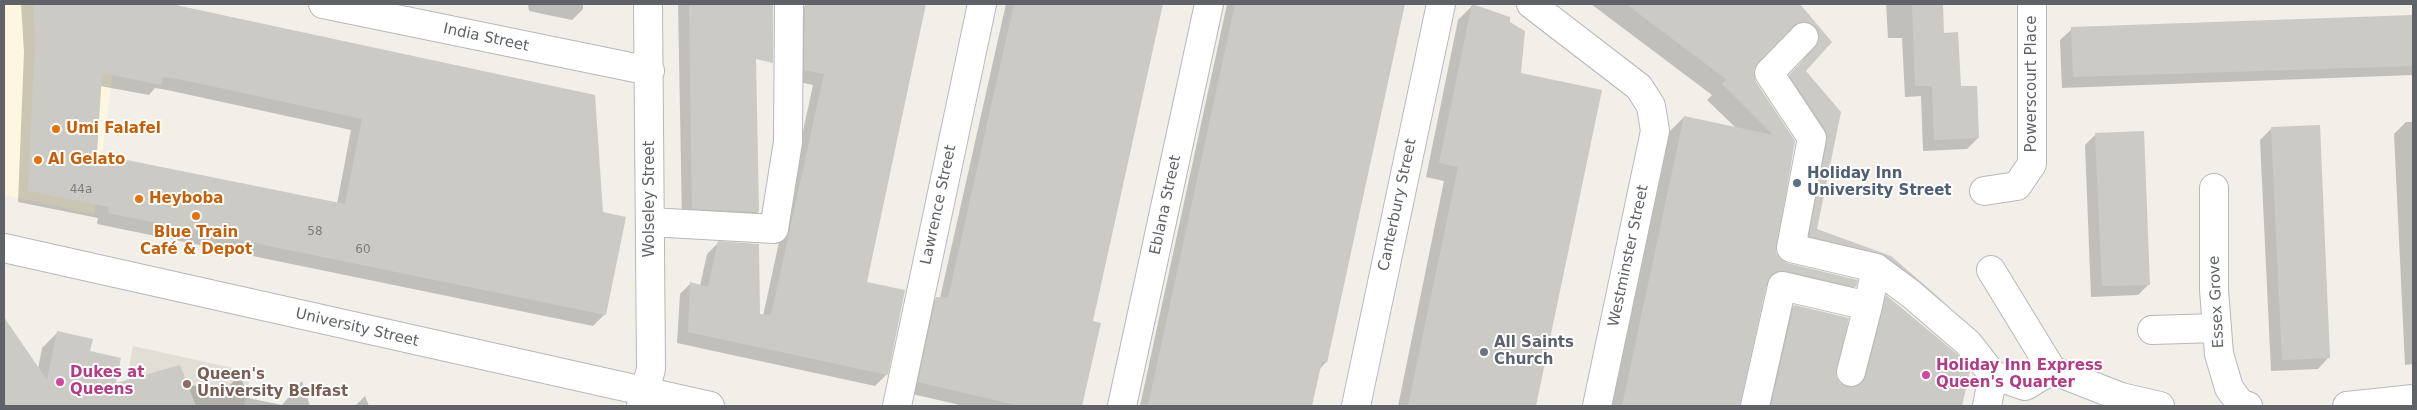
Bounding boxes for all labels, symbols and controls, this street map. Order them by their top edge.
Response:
street label: Powerscourt Place [2023,16,2041,152]
street label: India Street [442,20,530,56]
place label: Umi Falafel [66,120,161,138]
marker: Umi Falafel [50,123,62,135]
street label: Canterbury Street [1375,137,1421,273]
street label: Wolseley Street [641,141,659,257]
street label: Lawrence Street [917,143,961,267]
place label: Al Gelato [48,151,125,169]
marker: Al Gelato [32,154,44,166]
street label: Eblana Street [1147,154,1185,256]
place label: Holiday Inn University Street [1807,165,1951,200]
marker: Holiday Inn University Street [1791,177,1803,189]
house number: 44a [70,183,92,197]
street label: Westminster Street [1605,183,1653,329]
place label: Heyboba [149,190,223,208]
marker: Heyboba [133,193,145,205]
marker: Blue Train Café & Depot [190,210,202,222]
place label: Blue Train Café & Depot [140,224,252,259]
house number: 58 [307,225,323,239]
house number: 60 [355,243,371,257]
street label: Essex Grove [2206,255,2228,349]
street label: University Street [294,305,420,351]
place label: All Saints Church [1494,334,1574,369]
marker: All Saints Church [1478,346,1490,358]
place label: Holiday Inn Express Queen's Quarter [1936,357,2103,392]
place label: Dukes at Queens [70,364,144,399]
place label: Queen's University Belfast [197,366,348,401]
marker: Holiday Inn Express Queen's Quarter [1920,369,1932,381]
marker: Dukes at Queens [54,376,66,388]
marker: Queen's University Belfast [181,378,193,390]

